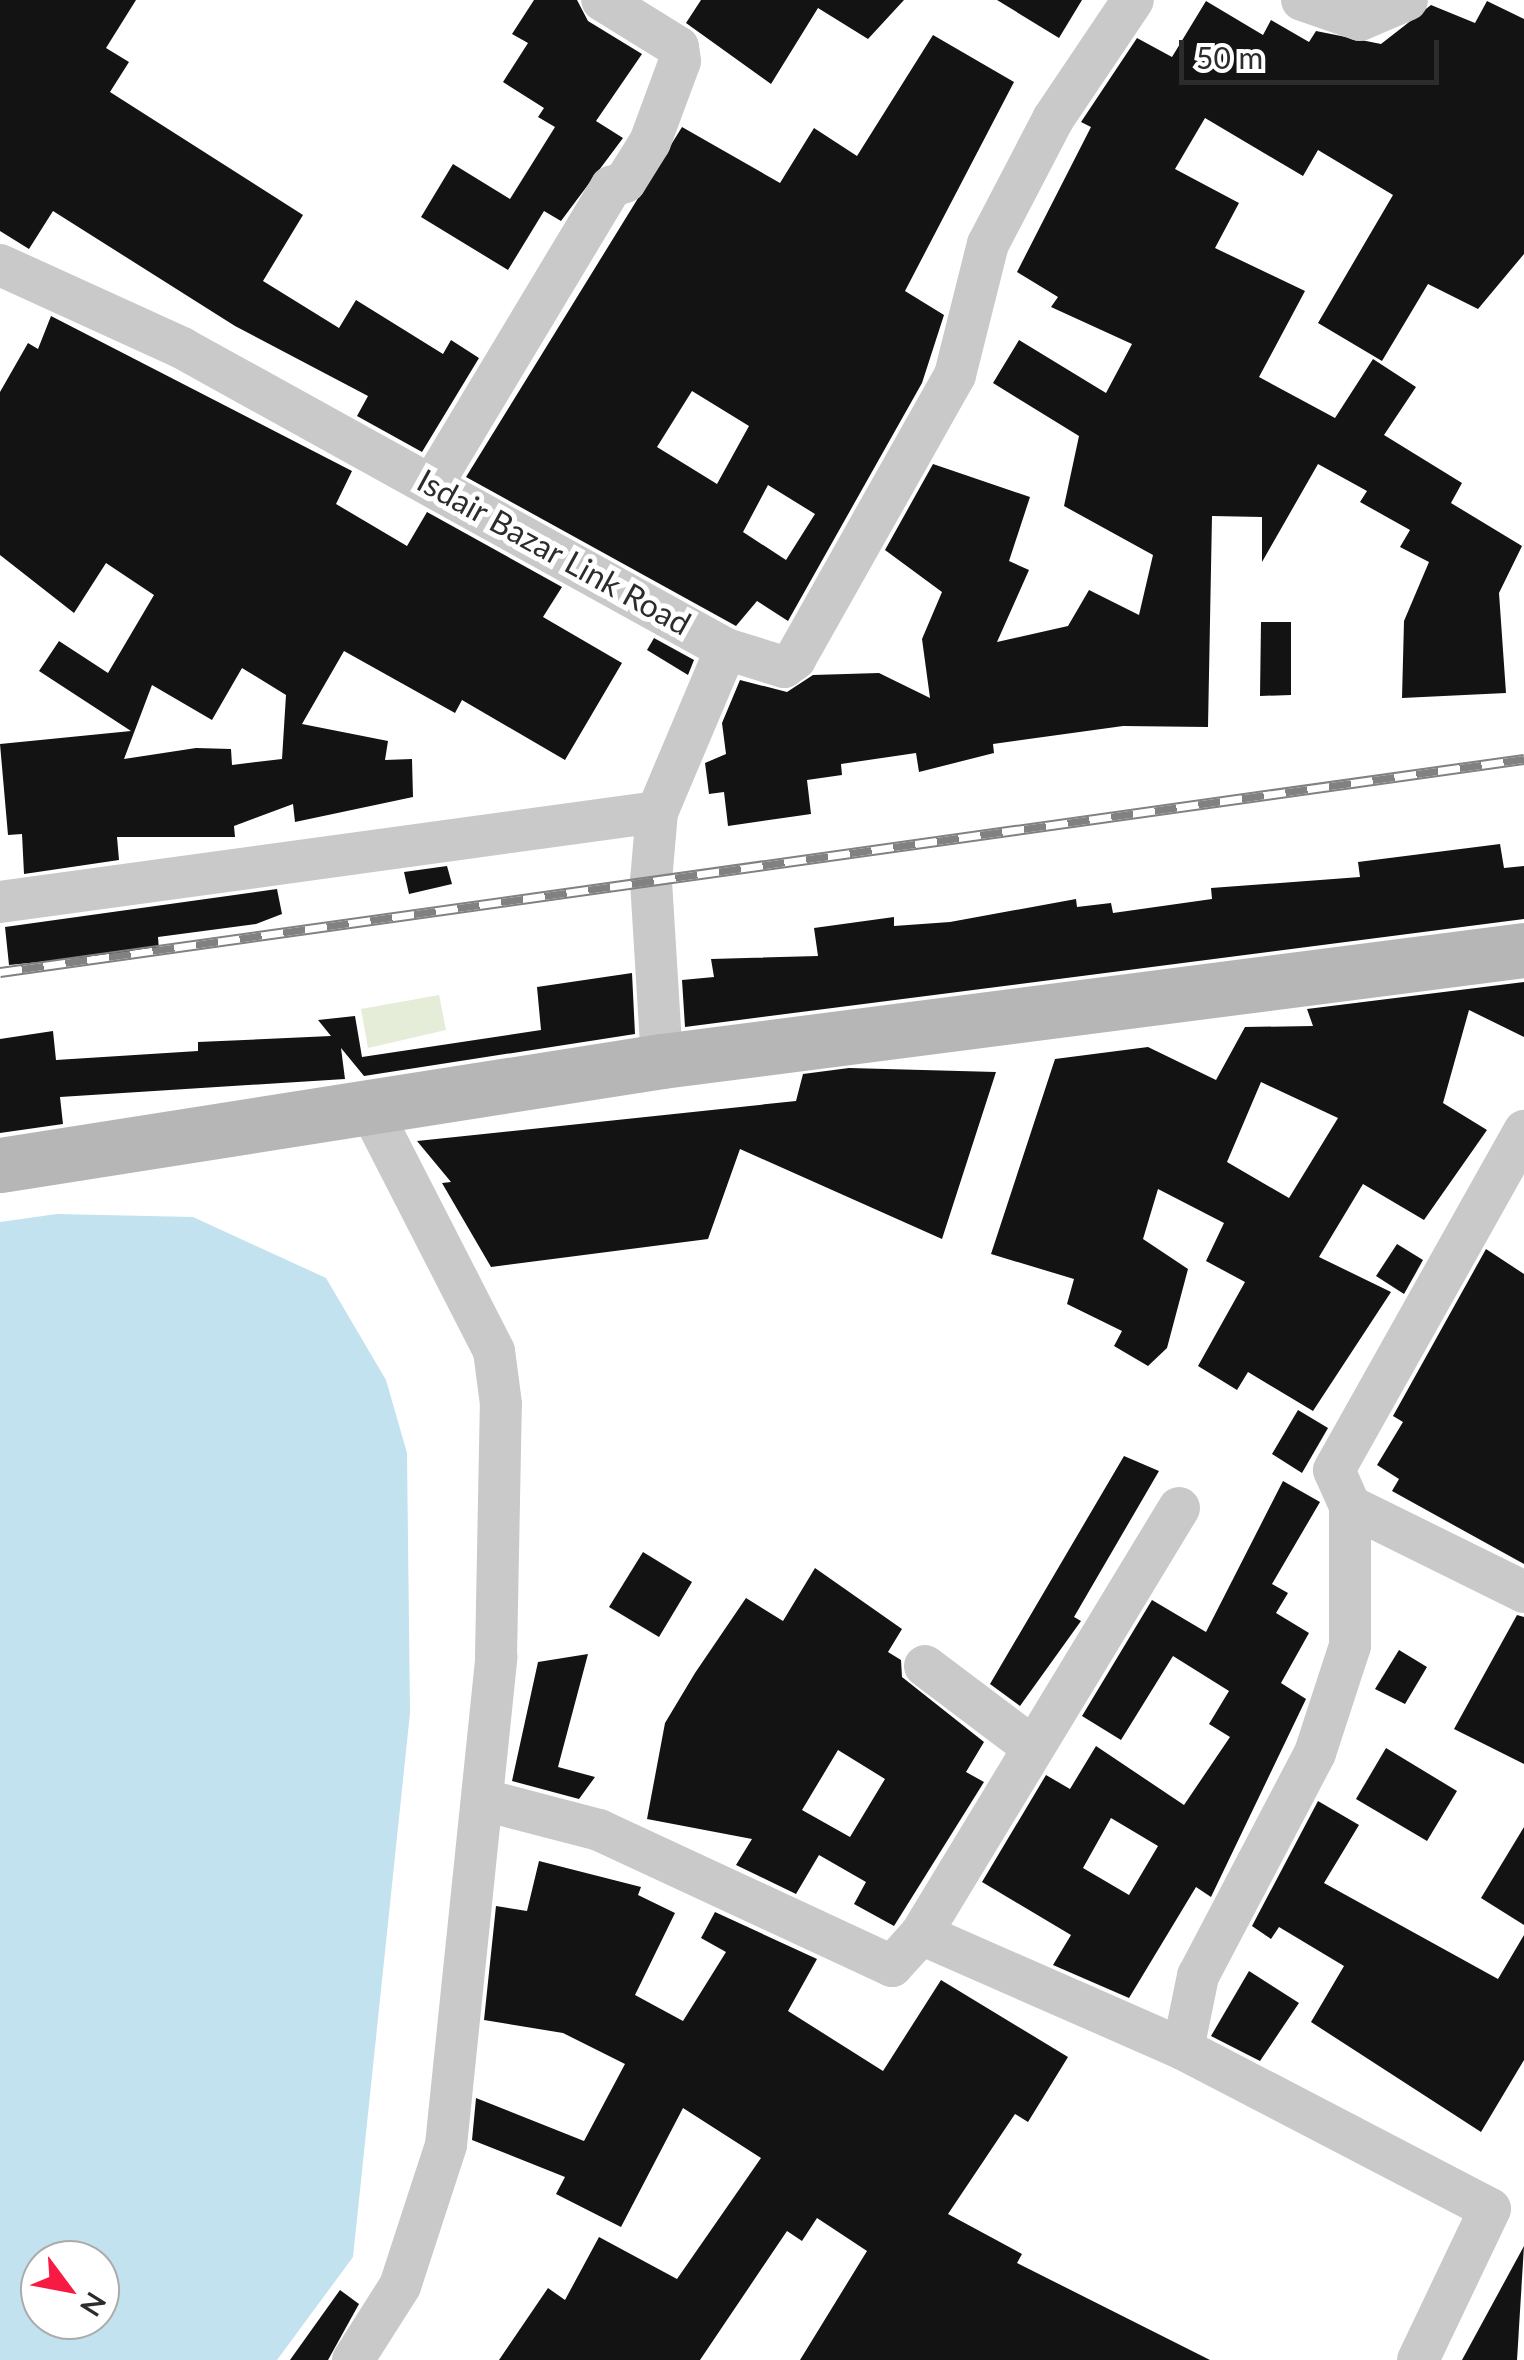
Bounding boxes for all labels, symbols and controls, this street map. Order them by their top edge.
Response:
scale bar [1184,20,1444,82]
text: 50 m [1196,39,1263,75]
street label: Isdair Bazar Link Road [410,461,698,643]
north arrow [20,2240,120,2340]
text: N [74,2287,114,2323]

